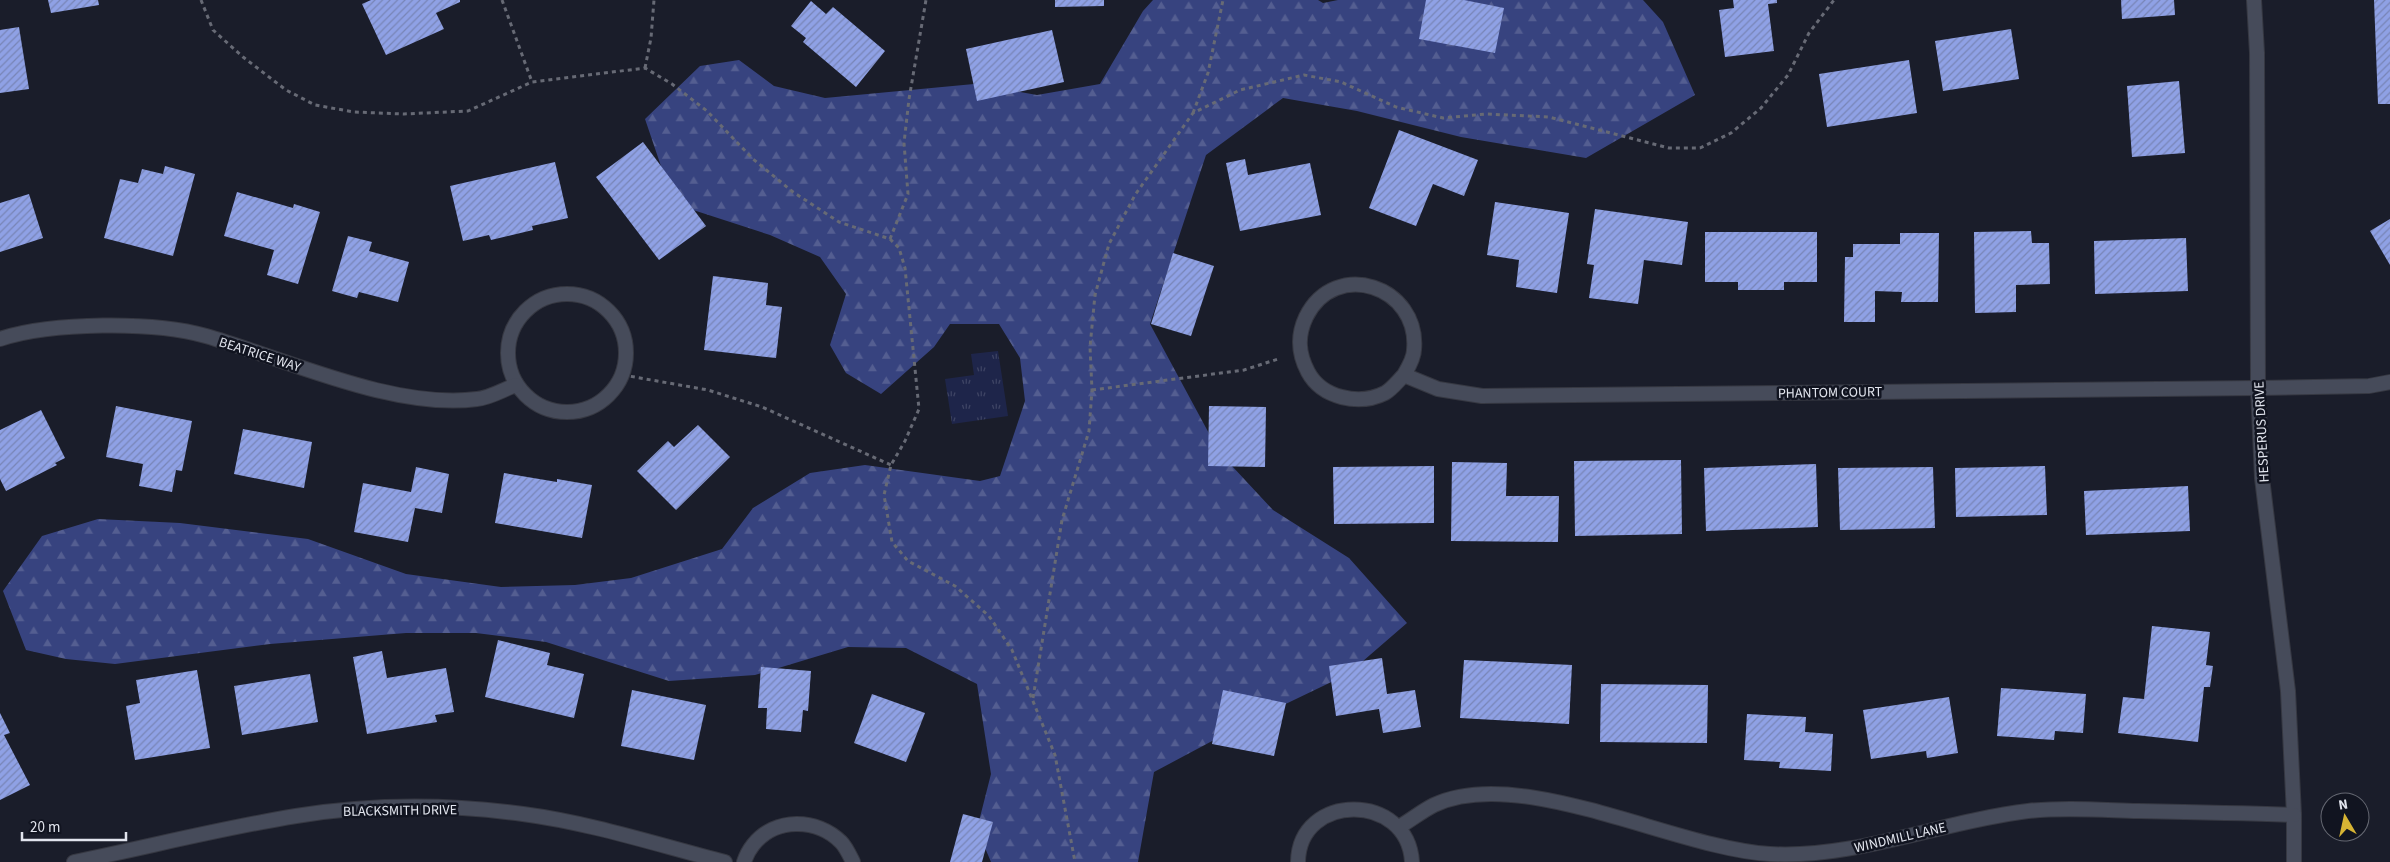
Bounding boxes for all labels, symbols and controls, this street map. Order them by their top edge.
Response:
street label: BEATRICE WAY [216,332,303,378]
street label: HESPERUS DRIVE [2249,381,2275,483]
street label: PHANTOM COURT [1778,382,1883,404]
north arrow [2320,792,2370,842]
text: N [2337,795,2349,816]
street label: BLACKSMITH DRIVE [343,800,457,822]
scale bar [22,810,126,842]
text: 20 m [30,817,60,838]
street label: WINDMILL LANE [1852,818,1948,858]

